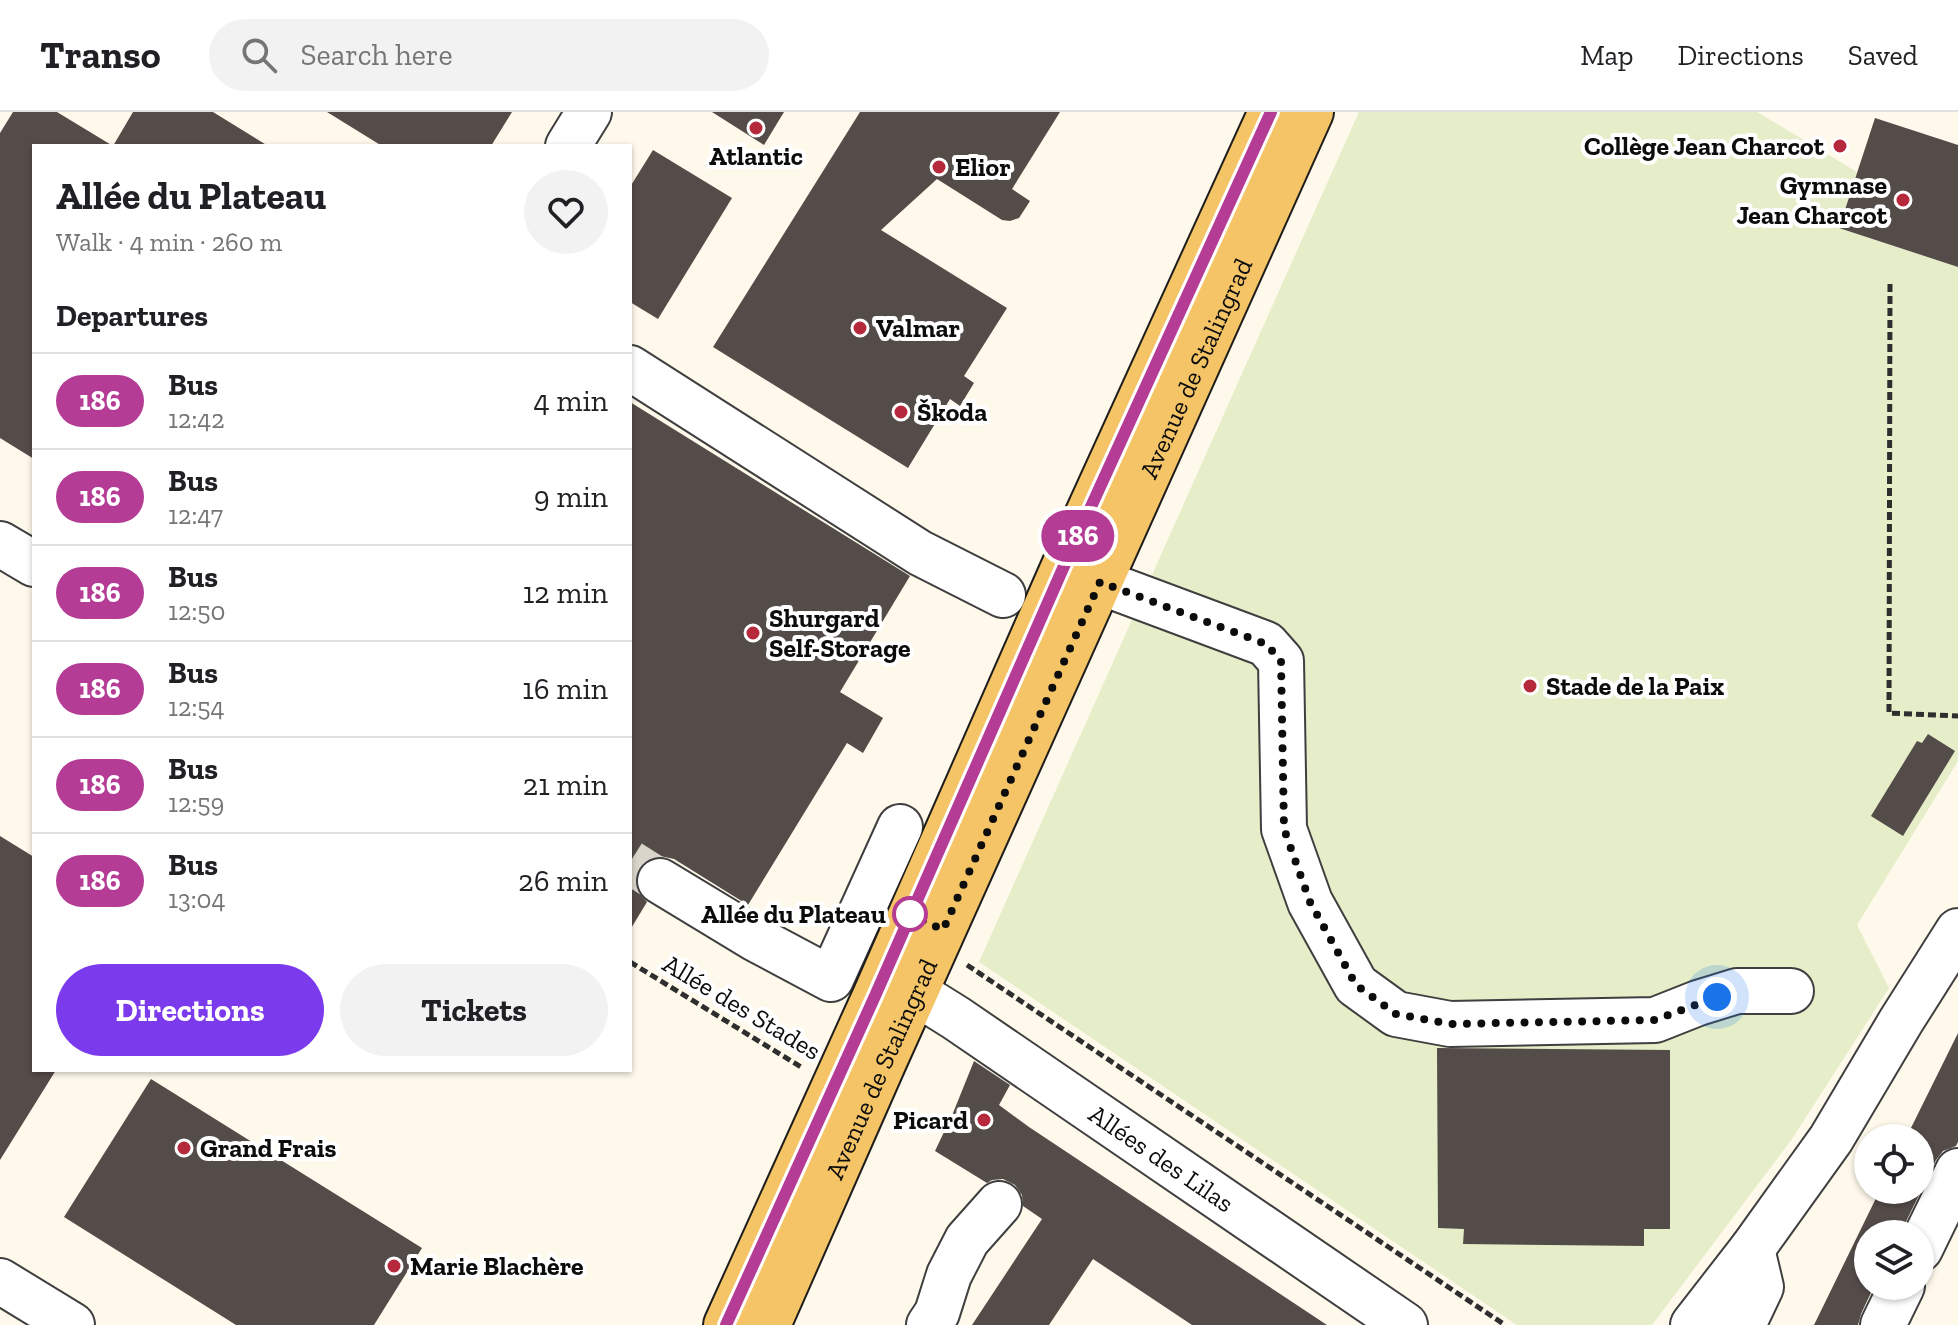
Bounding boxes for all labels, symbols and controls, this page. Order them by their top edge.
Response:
search box [209,19,769,91]
text: Transo [40,32,161,78]
icon: search [237,33,281,77]
text: Search here [301,37,453,73]
text: Map [1580,39,1633,72]
text: Directions [1677,39,1804,72]
text: Saved [1848,39,1918,72]
marker: Atlantic [747,119,765,137]
place label: Collège Jean Charcot [1584,130,1825,162]
marker: Collège Jean Charcot [1831,137,1849,155]
place label: Atlantic [709,140,803,172]
place label: Elior [955,151,1011,183]
marker: Elior [930,158,948,176]
place label: Gymnase Jean Charcot [1736,169,1888,231]
button: heart [524,170,608,254]
text: Allée du Plateau [56,173,326,219]
marker: Gymnase Jean Charcot [1894,191,1912,209]
text: Walk · 4 min · 260 m [56,226,282,258]
street label: Avenue de Stalingrad [1132,253,1259,483]
text: Departures [56,298,208,334]
place label: Valmar [876,312,960,344]
marker: Valmar [851,319,869,337]
text: Bus [168,367,218,403]
text: 4 min [534,383,608,419]
text: 186 [79,384,121,417]
place label: Škoda [917,396,987,428]
text: 12:42 [168,403,225,435]
marker: Škoda [892,403,910,421]
text: Bus [168,463,218,499]
text: 9 min [534,479,608,515]
text: 186 [79,480,121,513]
text: 12:47 [168,499,223,531]
line badge: 186 [1032,510,1124,562]
text: 186 [1057,519,1099,552]
text: Bus [168,559,218,595]
text: 12 min [523,575,608,611]
text: 186 [79,576,121,609]
text: 12:50 [168,595,226,627]
place label: Shurgard Self-Storage [769,602,911,664]
marker: Shurgard Self-Storage [744,624,762,642]
text: Bus [168,655,218,691]
place label: Stade de la Paix [1546,670,1724,702]
text: 16 min [522,671,608,707]
text: 186 [79,672,121,705]
marker: Stade de la Paix [1521,677,1539,695]
text: 12:54 [168,691,225,723]
text: Bus [168,751,218,787]
text: 21 min [523,767,608,803]
text: 186 [79,768,121,801]
text: 12:59 [168,787,224,819]
text: Bus [168,847,218,883]
text: 26 min [518,863,608,899]
text: 186 [79,864,121,897]
text: 13:04 [168,883,226,915]
marker: Allée du Plateau [893,897,927,931]
place label: Allée du Plateau [701,898,886,930]
street label: Allée des Stades [657,947,827,1067]
street label: Avenue de Stalingrad [818,954,944,1184]
button: Directions [56,964,324,1056]
button: Tickets [340,964,608,1056]
your location [1697,977,1737,1017]
street label: Allées des Lilas [1083,1098,1240,1219]
place label: Picard [893,1104,968,1136]
marker: Picard [975,1111,993,1129]
map controls [1854,1124,1934,1300]
button: locate [1854,1124,1934,1204]
place label: Grand Frais [200,1132,337,1164]
marker: Grand Frais [175,1139,193,1157]
button: layers [1854,1220,1934,1300]
place label: Marie Blachère [410,1250,584,1282]
marker: Marie Blachère [385,1257,403,1275]

